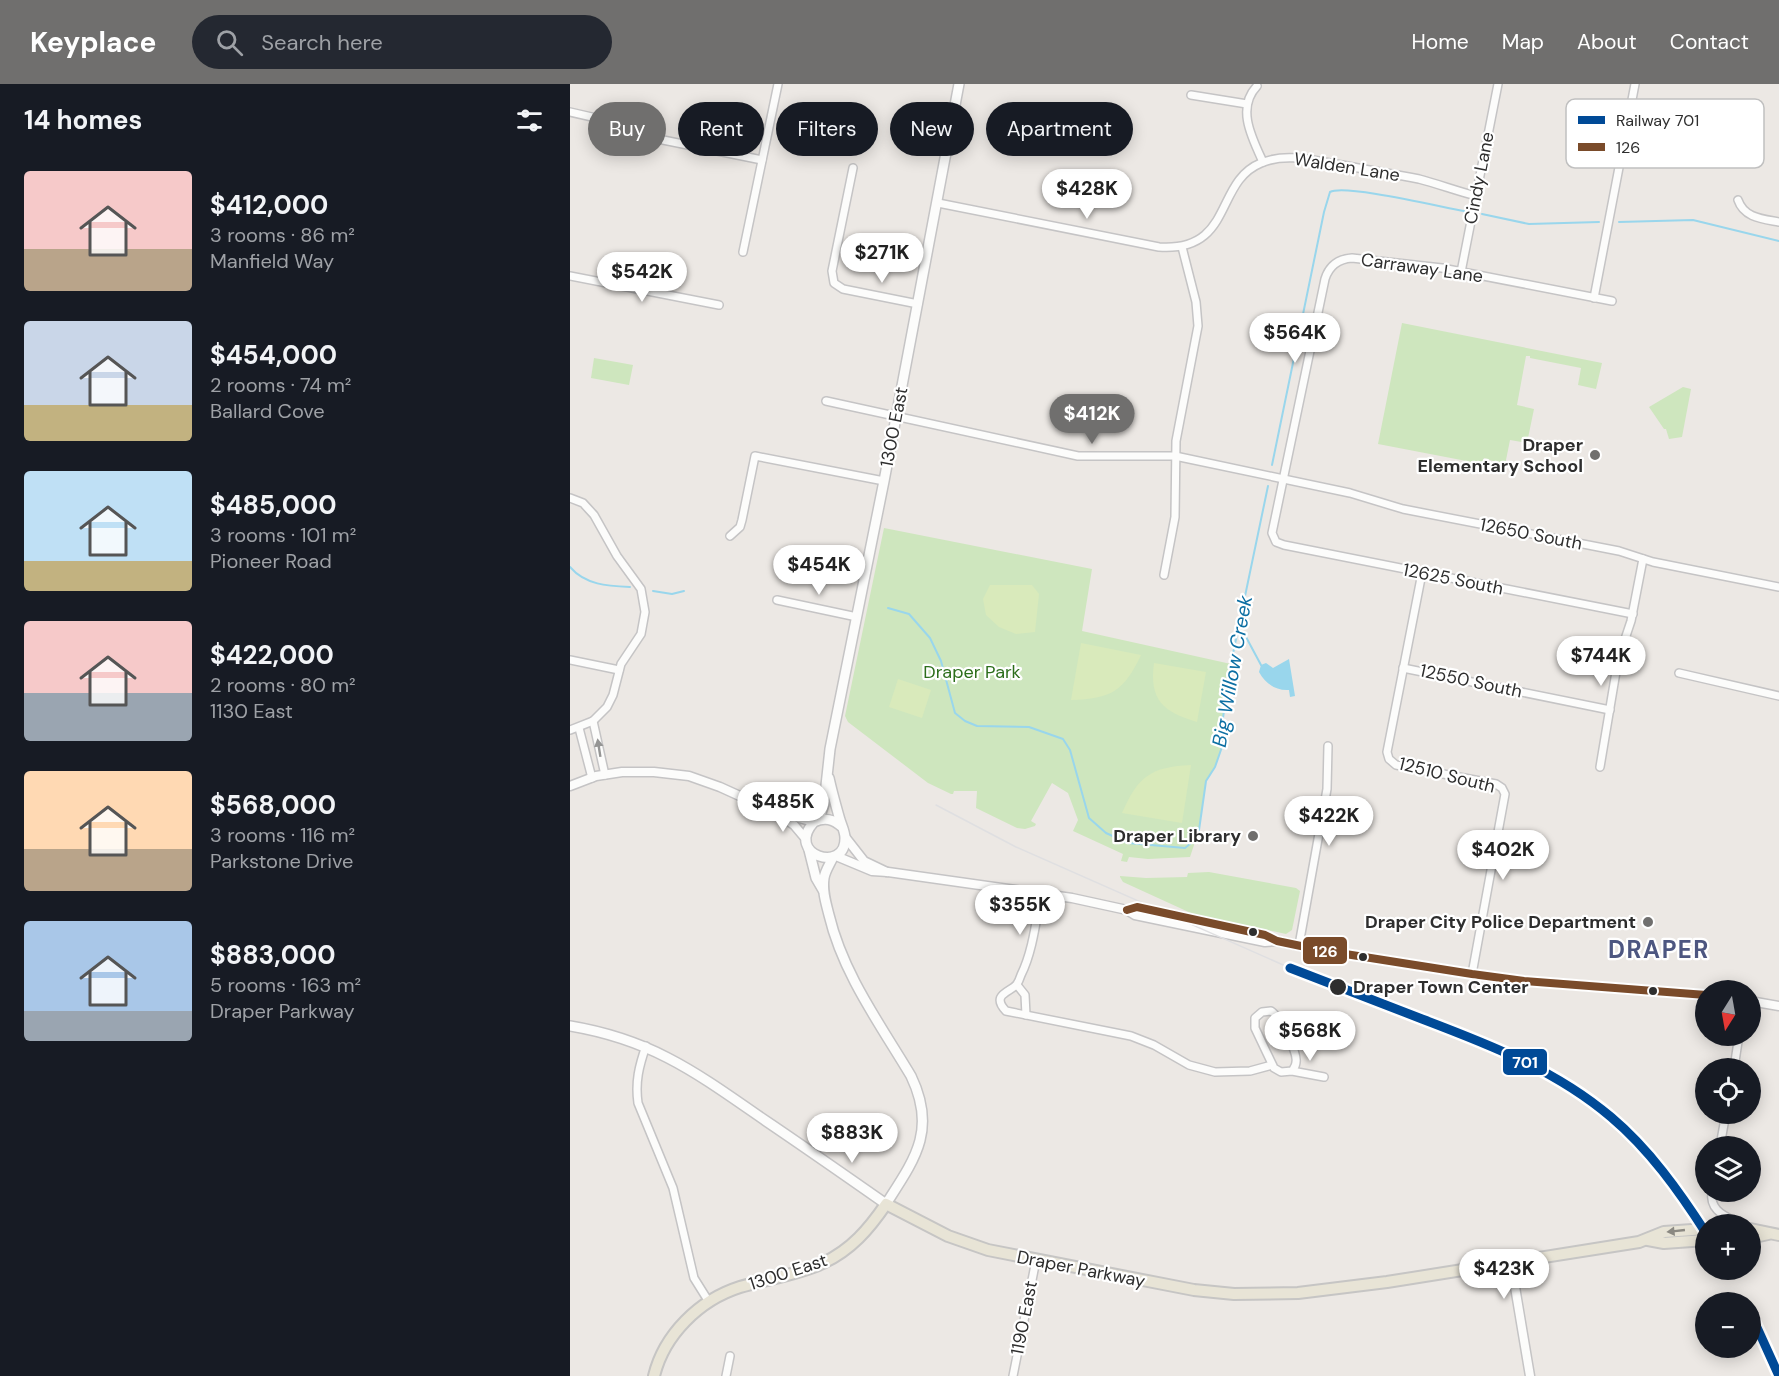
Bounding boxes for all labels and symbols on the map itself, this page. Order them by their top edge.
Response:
legend [1566,99,1764,168]
text: Railway 701 [1616,110,1699,131]
street label: Cindy Lane [1458,130,1500,226]
text: 126 [1616,137,1640,158]
street label: Walden Lane [1292,147,1402,187]
pin: $428K [1045,169,1129,220]
pin: $271K [840,233,924,284]
street label: Carraway Lane [1359,248,1485,288]
pin: $542K [600,252,684,303]
pin: $564K [1253,313,1337,364]
street label: 1300 East [874,385,914,469]
pin: $412K [1050,394,1134,445]
place label: Draper Elementary School [1417,433,1583,478]
marker: Draper Elementary School [1588,448,1602,462]
street label: 12650 South [1478,512,1584,556]
pin: $454K [777,545,861,596]
street label: 12625 South [1401,558,1505,600]
water label: Big Willow Creek [1206,592,1258,749]
pin: $744K [1559,636,1643,687]
street label: 12550 South [1418,658,1524,704]
park label: Draper Park [923,660,1021,684]
one-way arrow [594,738,603,757]
street label: 12510 South [1396,751,1498,799]
pin: $485K [741,782,825,833]
pin: $422K [1287,796,1371,847]
place label: Draper Library [1113,824,1241,848]
marker: Draper Library [1246,829,1260,843]
pin: $402K [1461,830,1545,881]
pin: $355K [978,885,1062,936]
place label: Draper City Police Department [1365,910,1636,934]
marker: Draper City Police Department [1641,915,1655,929]
unlabelled marker [1247,926,1259,938]
district label: DRAPER [1608,934,1710,965]
line badge: 126 [1302,936,1348,965]
text: 126 [1312,941,1338,962]
unlabelled marker [1357,951,1369,963]
place label: Draper Town Center [1353,975,1529,999]
marker: Draper Town Center [1328,977,1348,997]
north arrow [1695,980,1761,1046]
unlabelled marker [1647,985,1659,997]
pin: $568K [1268,1011,1352,1062]
line badge: 701 [1502,1048,1548,1076]
text: 701 [1512,1052,1538,1073]
pin: $883K [810,1113,894,1164]
one-way arrow [1666,1226,1685,1236]
street label: Draper Parkway [1015,1245,1147,1293]
street label: 1300 East [746,1248,830,1296]
pin: $423K [1462,1249,1546,1300]
street label: 1190 East [1005,1279,1043,1357]

